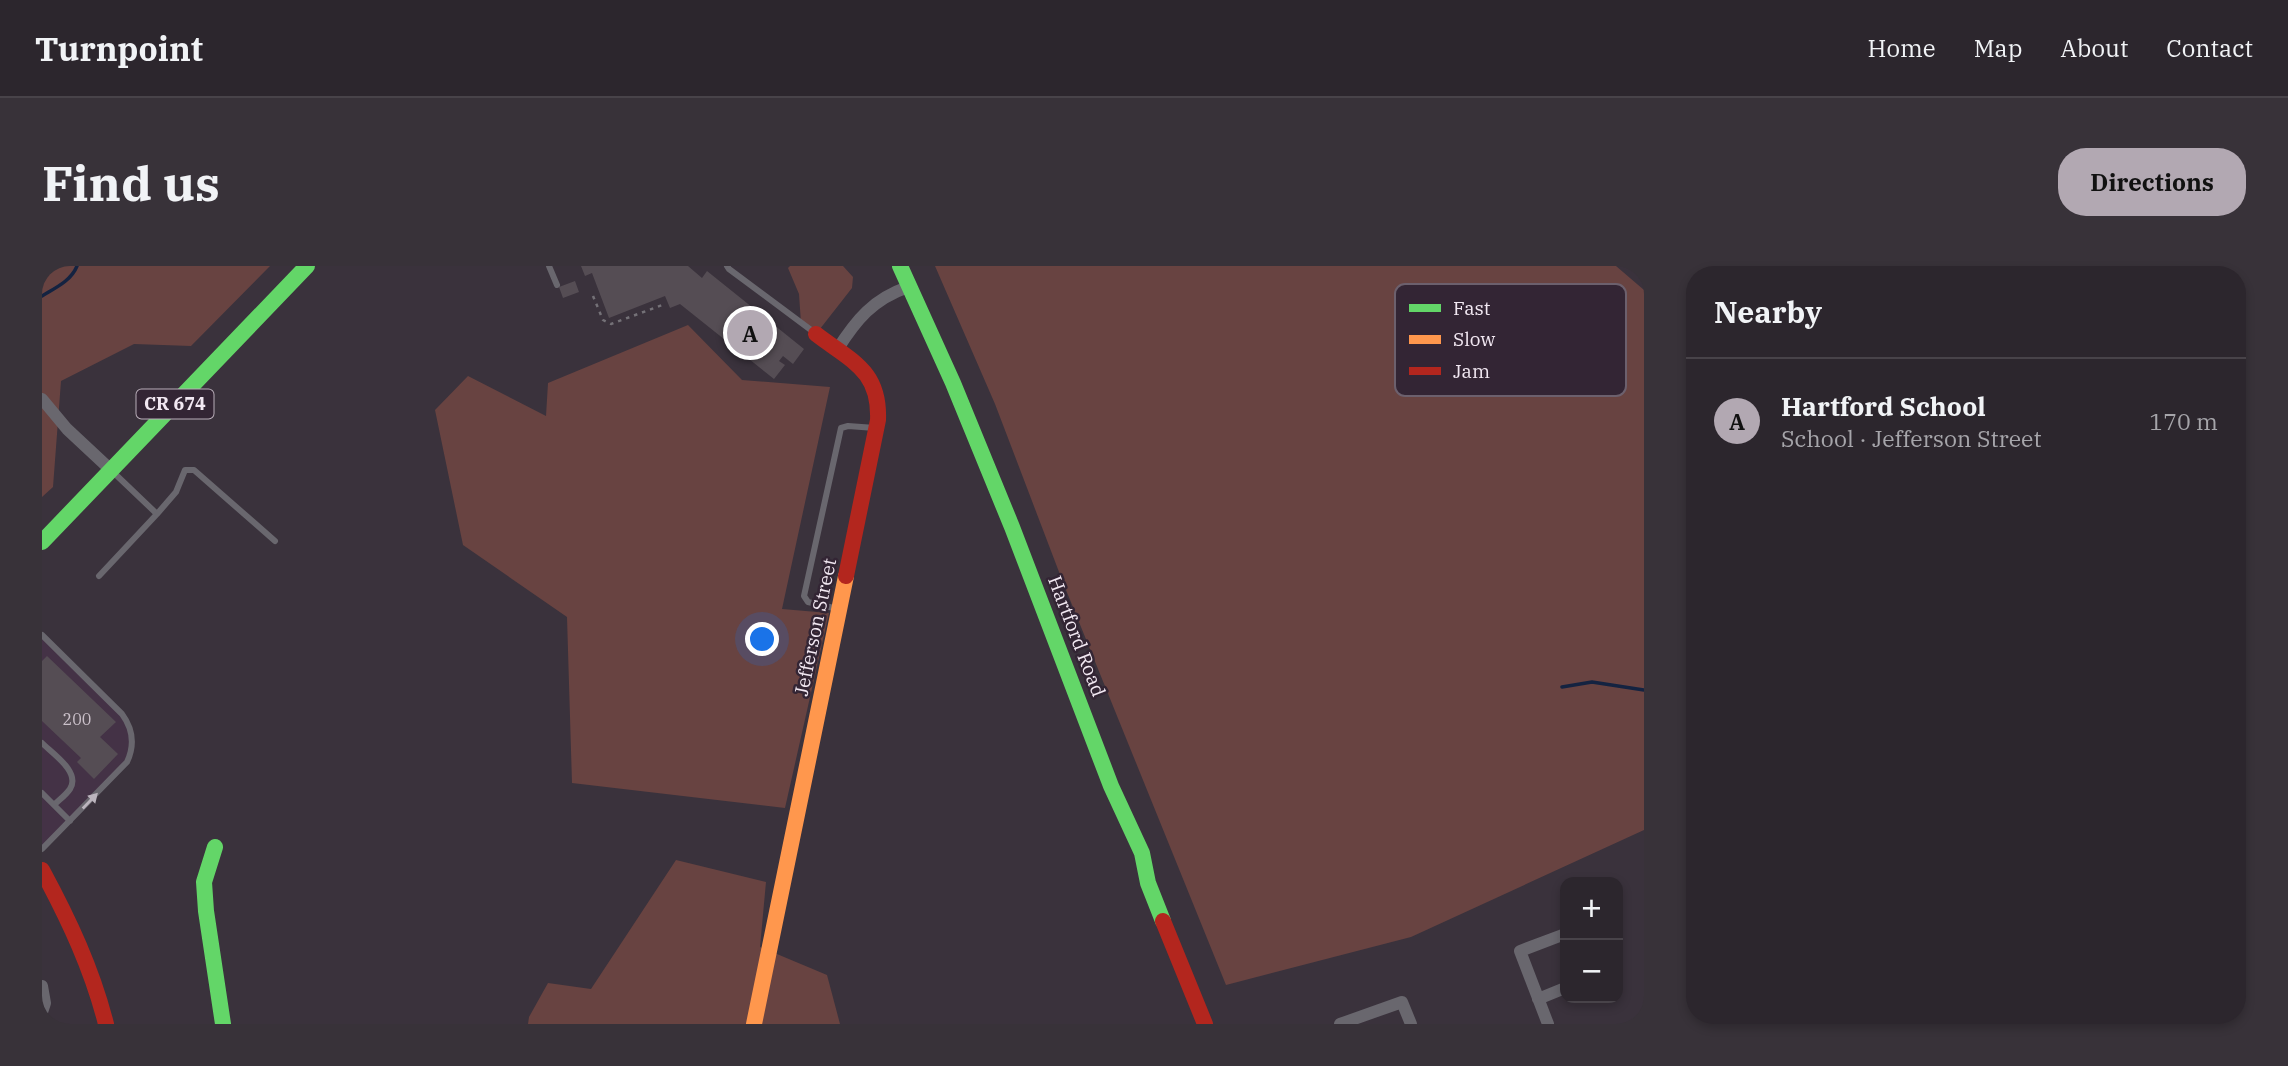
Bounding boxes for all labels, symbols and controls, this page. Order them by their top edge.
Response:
text: Turnpoint [35,27,203,70]
text: Home [1868,32,1936,64]
text: Map [1974,32,2022,64]
text: About [2060,32,2128,64]
text: Contact [2166,32,2253,64]
button: Directions [2058,148,2246,216]
text: Find us [42,151,220,214]
legend [1395,284,1626,396]
text: Nearby [1714,292,1822,331]
text: Fast [1453,296,1491,320]
pin: A [727,307,773,359]
text: Slow [1453,327,1495,351]
text: Jam [1453,359,1490,383]
text: Hartford School [1781,389,1986,423]
road number: CR 674 [136,390,214,419]
text: A [1729,406,1745,436]
text: 170 m [2149,406,2218,436]
text: School · Jefferson Street [1781,423,2042,453]
street label: Jefferson Street [789,556,841,698]
street label: Hartford Road [1043,572,1111,700]
your location [745,622,779,656]
house number: 200 [63,709,91,729]
one-way arrow [81,792,98,809]
map controls [1560,877,1623,1003]
button: + [1560,877,1623,940]
button: − [1560,940,1623,1003]

